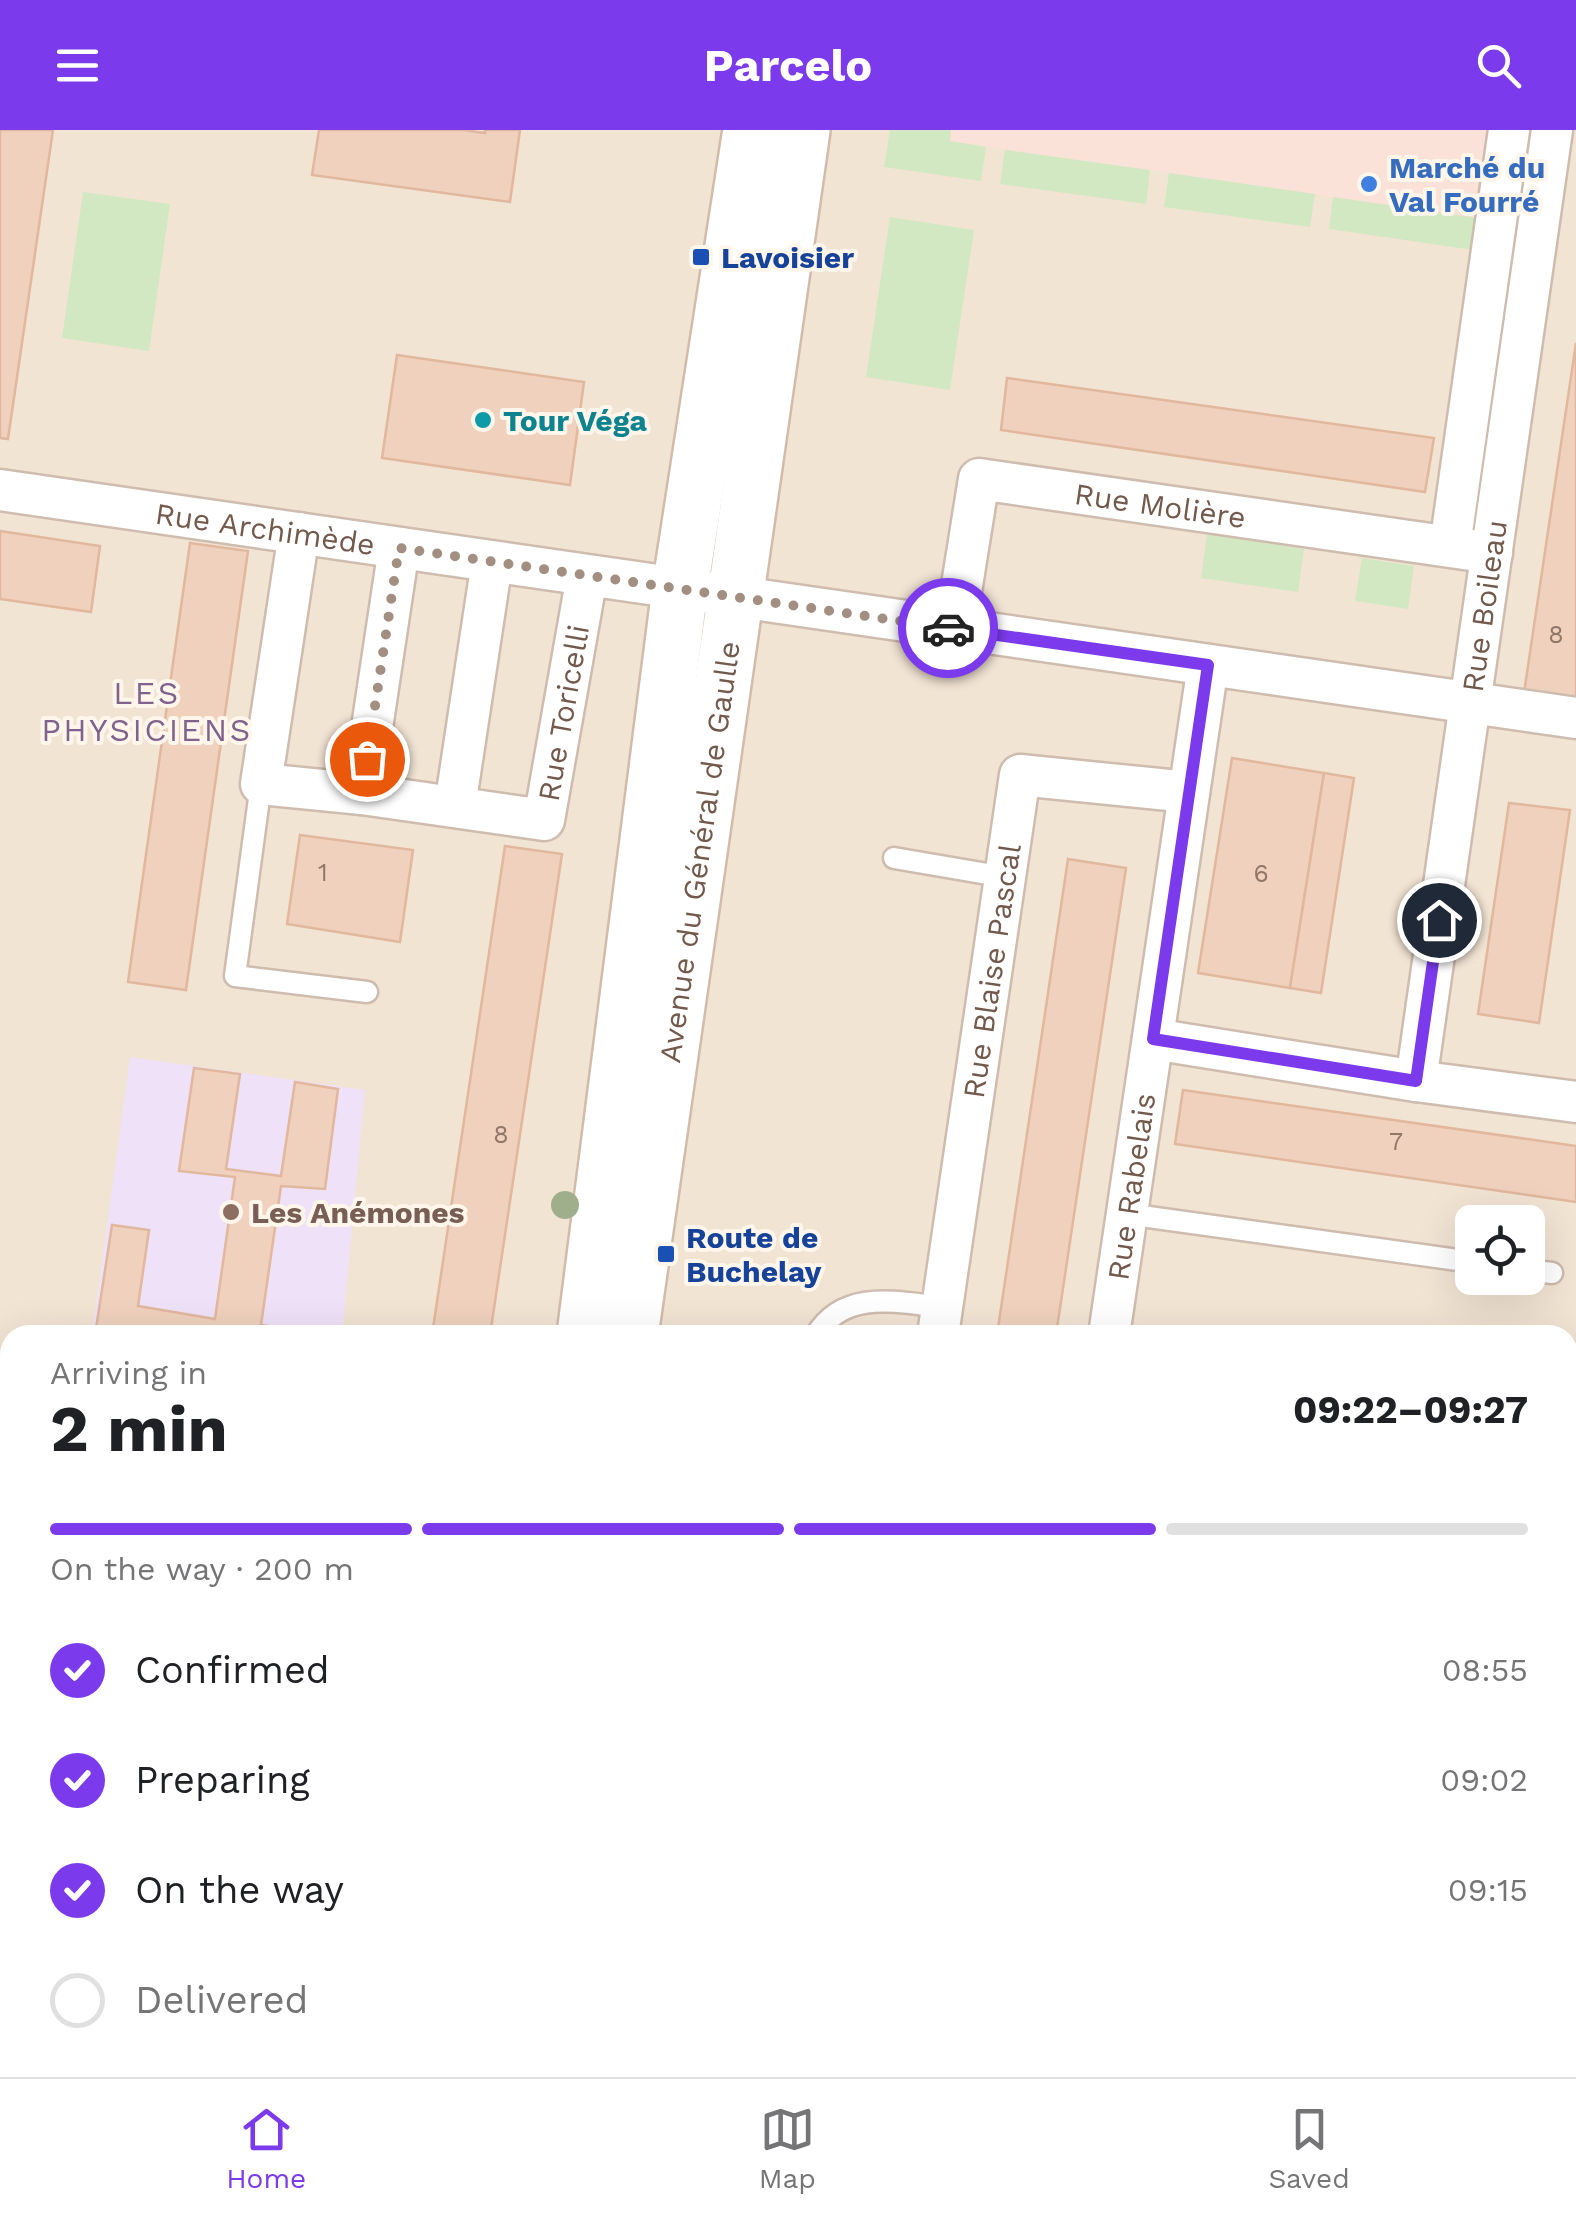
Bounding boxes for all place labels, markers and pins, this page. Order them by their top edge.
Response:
place label: Marché du Val Fourré [1389,150,1545,219]
marker: Marché du Val Fourré [1358,173,1380,195]
place label: Lavoisier [721,240,854,275]
marker: Lavoisier [690,246,712,268]
place label: Tour Véga [503,403,647,438]
marker: Tour Véga [472,409,494,431]
pin [325,717,410,802]
pin [1397,878,1482,963]
place label: Les Anémones [251,1195,465,1230]
marker: Les Anémones [220,1201,242,1223]
place label: Route de Buchelay [686,1220,822,1289]
marker: Route de Buchelay [655,1243,677,1265]

